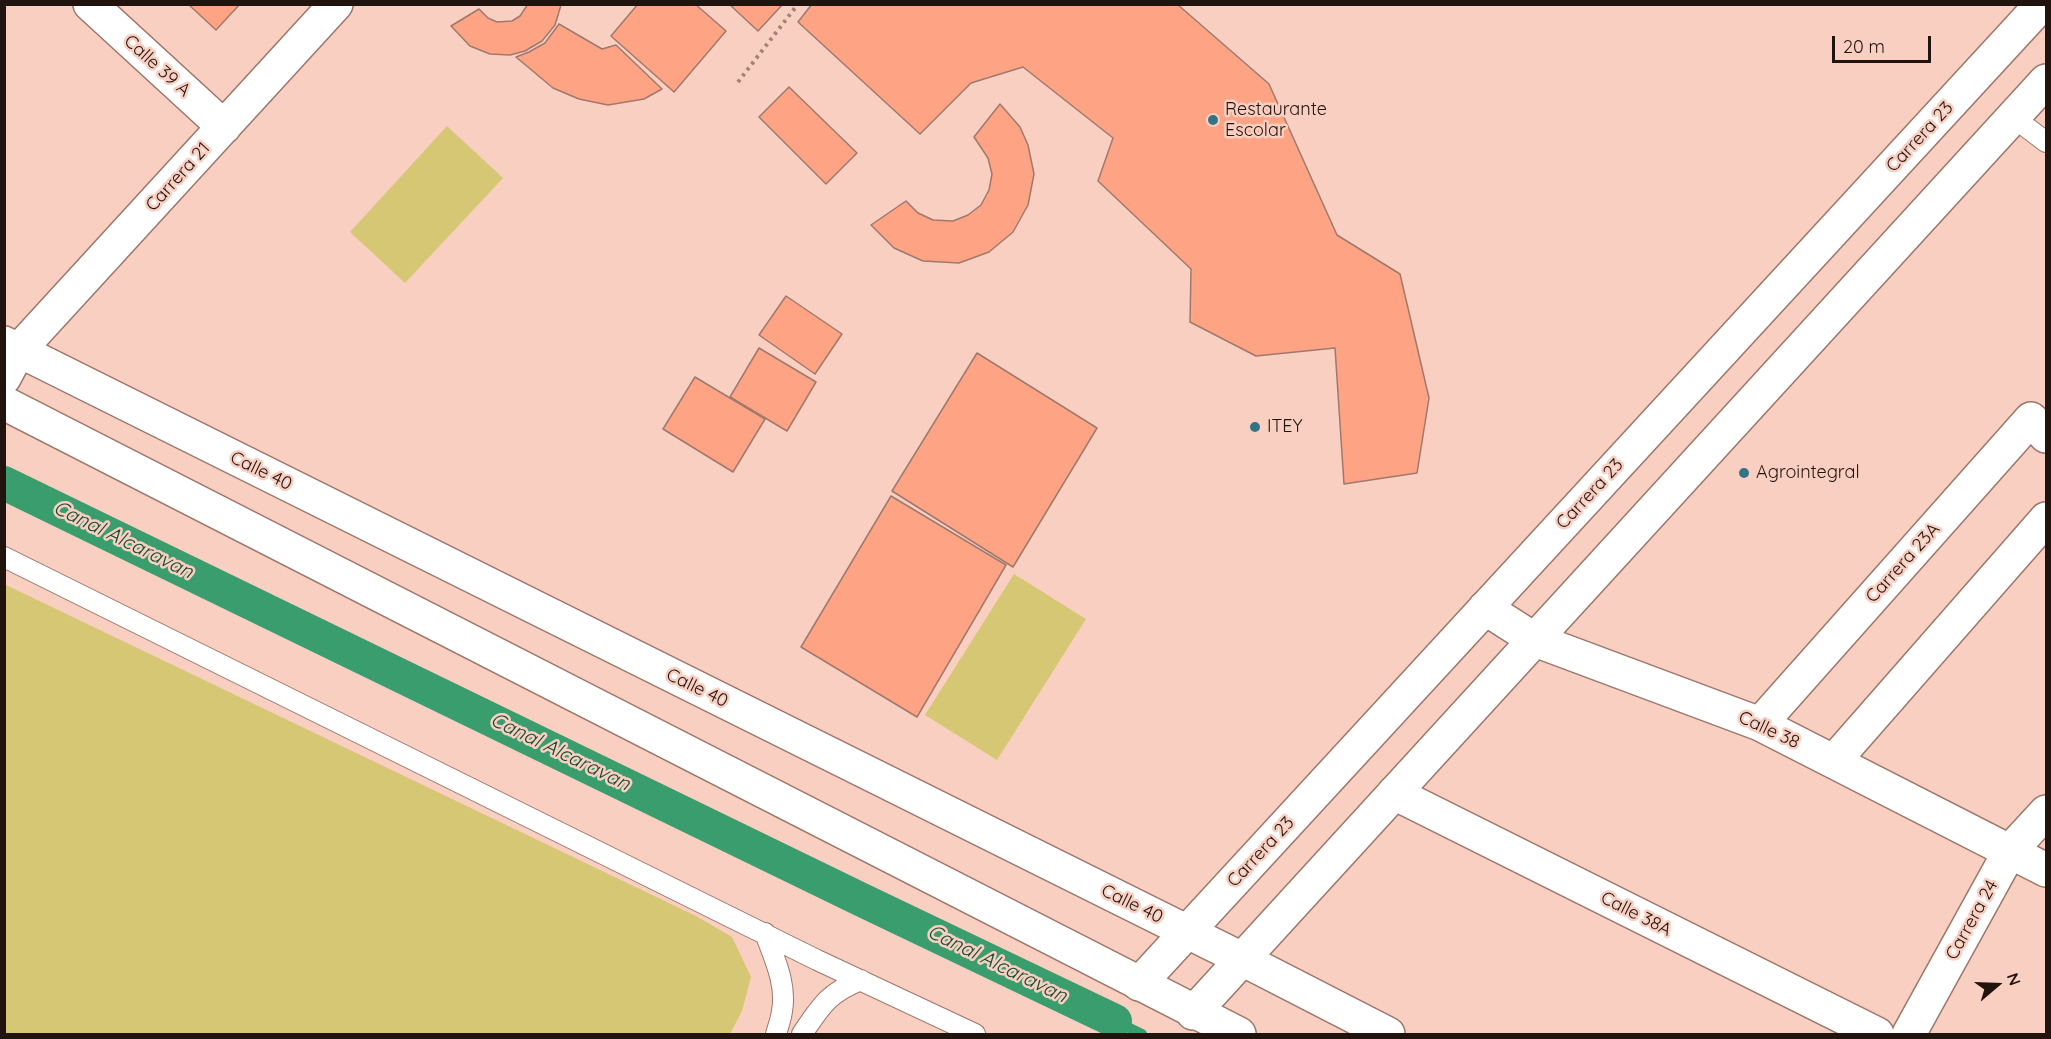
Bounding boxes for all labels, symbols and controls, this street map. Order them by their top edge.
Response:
scale bar [1835,24,1934,62]
street label: Calle 39 A [119,31,195,101]
text: 20 m [1843,35,1885,58]
street label: Carrera 23 [1882,97,1958,177]
place label: Restaurante Escolar [1225,99,1327,142]
marker: Restaurante Escolar [1206,113,1220,127]
street label: Carrera 21 [141,138,215,216]
place label: ITEY [1267,416,1303,438]
marker: ITEY [1248,420,1262,434]
street label: Calle 40 [227,447,295,495]
street label: Carrera 23 [1552,454,1628,534]
place label: Agrointegral [1756,462,1860,484]
marker: Agrointegral [1737,466,1751,480]
water label: Canal Alcaravan [49,496,197,584]
street label: Carrera 23A [1862,519,1944,607]
street label: Calle 40 [663,664,731,712]
street label: Calle 38 [1735,706,1803,754]
water label: Canal Alcaravan [486,708,634,796]
street label: Carrera 23 [1223,812,1299,892]
street label: Carrera 24 [1941,876,2003,964]
street label: Calle 40 [1098,880,1166,928]
street label: Calle 38A [1597,887,1675,941]
water label: Canal Alcaravan [923,920,1071,1008]
north arrow [1967,955,2027,1015]
text: N [2003,970,2025,988]

